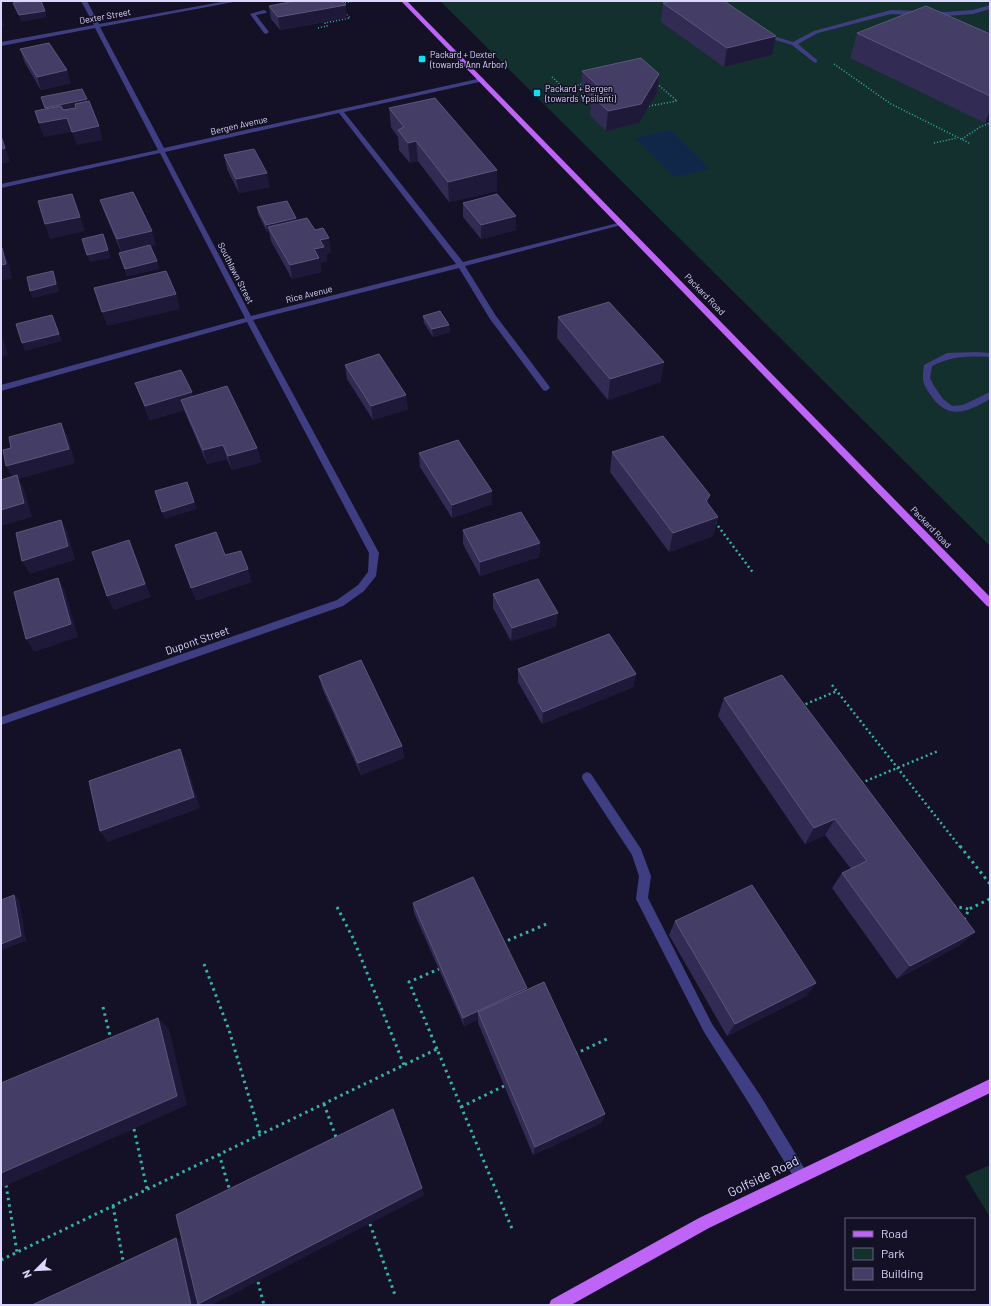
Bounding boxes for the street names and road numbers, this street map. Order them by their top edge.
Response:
street label: Dexter Street [78,6,132,26]
street label: Bergen Avenue [209,113,269,137]
street label: Southlawn Street [216,240,256,306]
street label: Packard Road [682,271,728,317]
street label: Rice Avenue [285,283,334,305]
street label: Packard Road [908,504,954,550]
street label: Dupont Street [163,623,231,657]
street label: Golfside Road [725,1152,801,1200]

